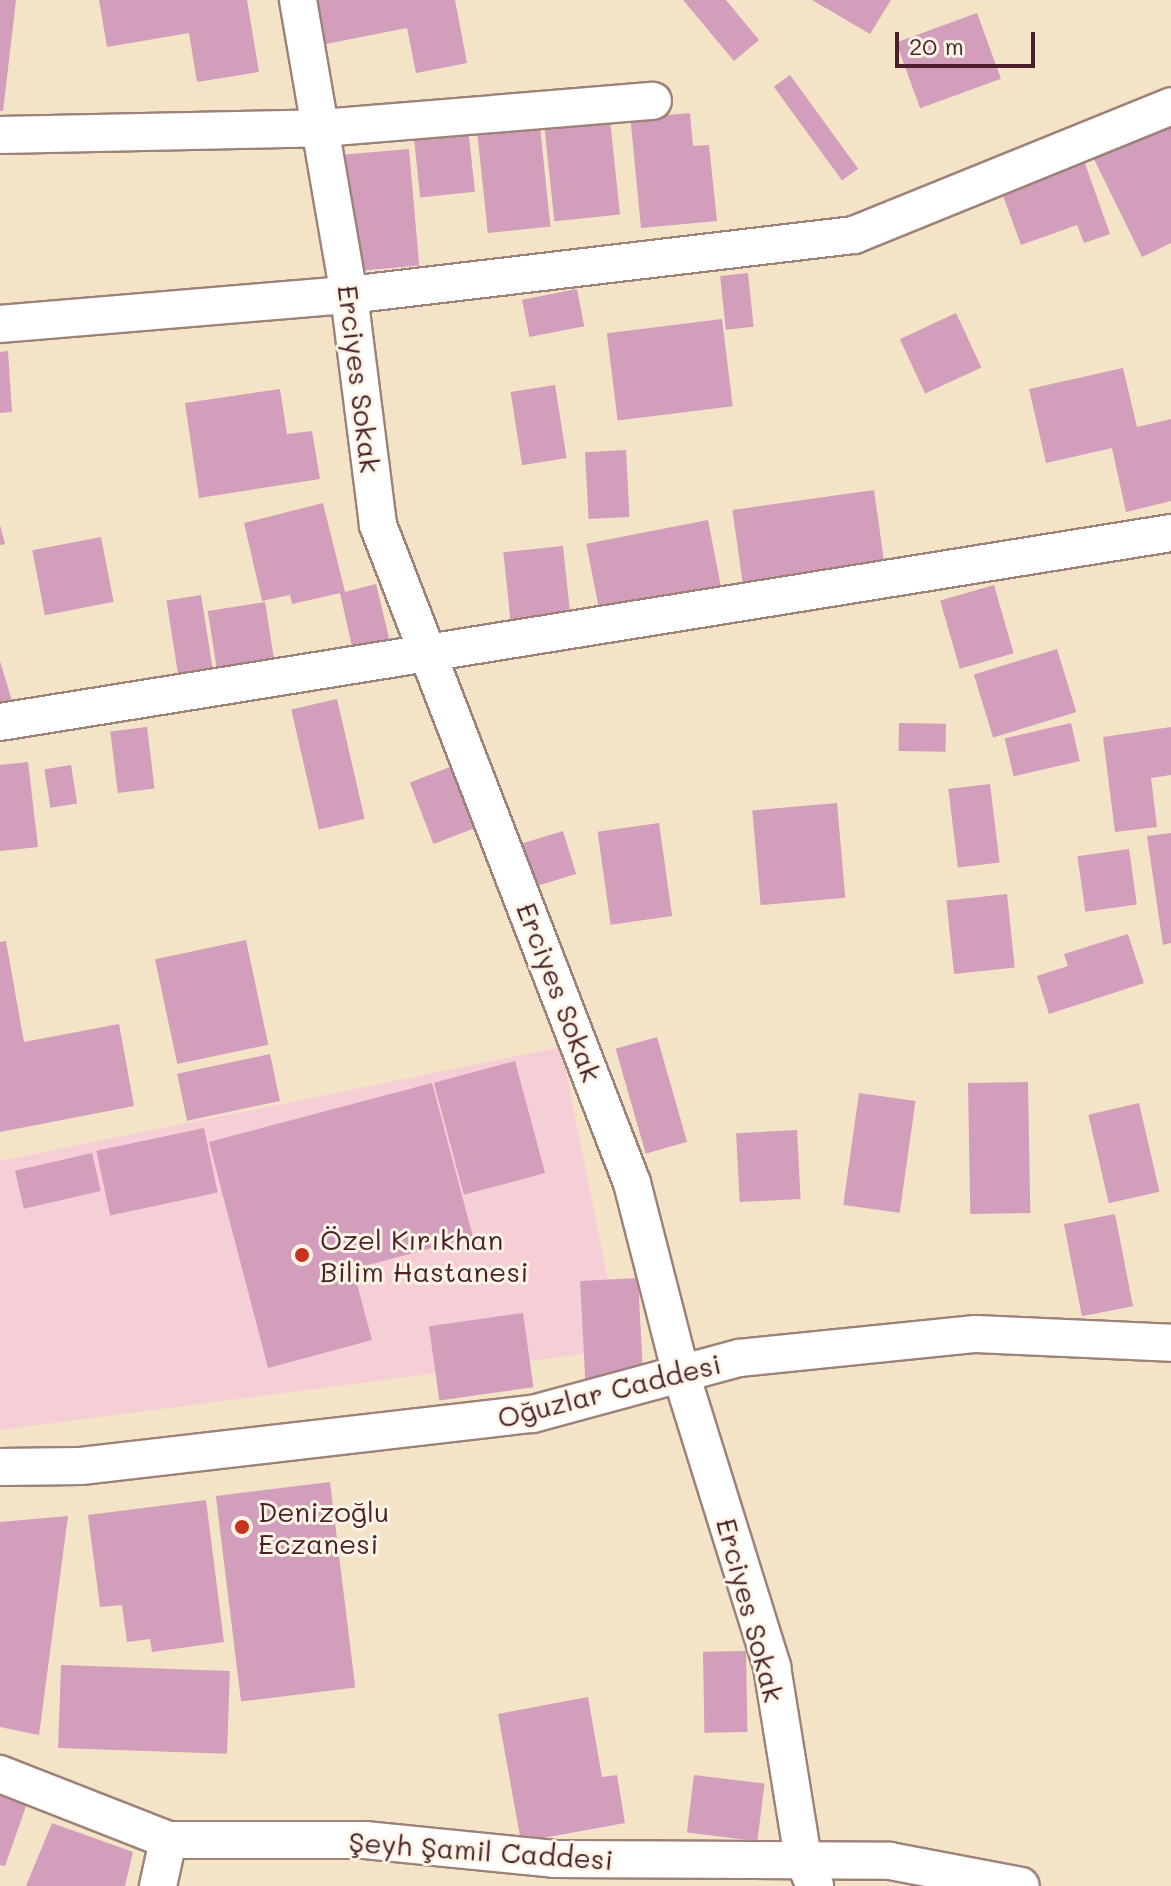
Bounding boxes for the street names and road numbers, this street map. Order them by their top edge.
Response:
street label: Erciyes Sokak [332,283,388,475]
street label: Erciyes Sokak [510,898,610,1086]
street label: Oğuzlar Caddesi [494,1346,724,1434]
street label: Erciyes Sokak [710,1514,792,1706]
street label: Şeyh Şamil Caddesi [348,1824,614,1876]

